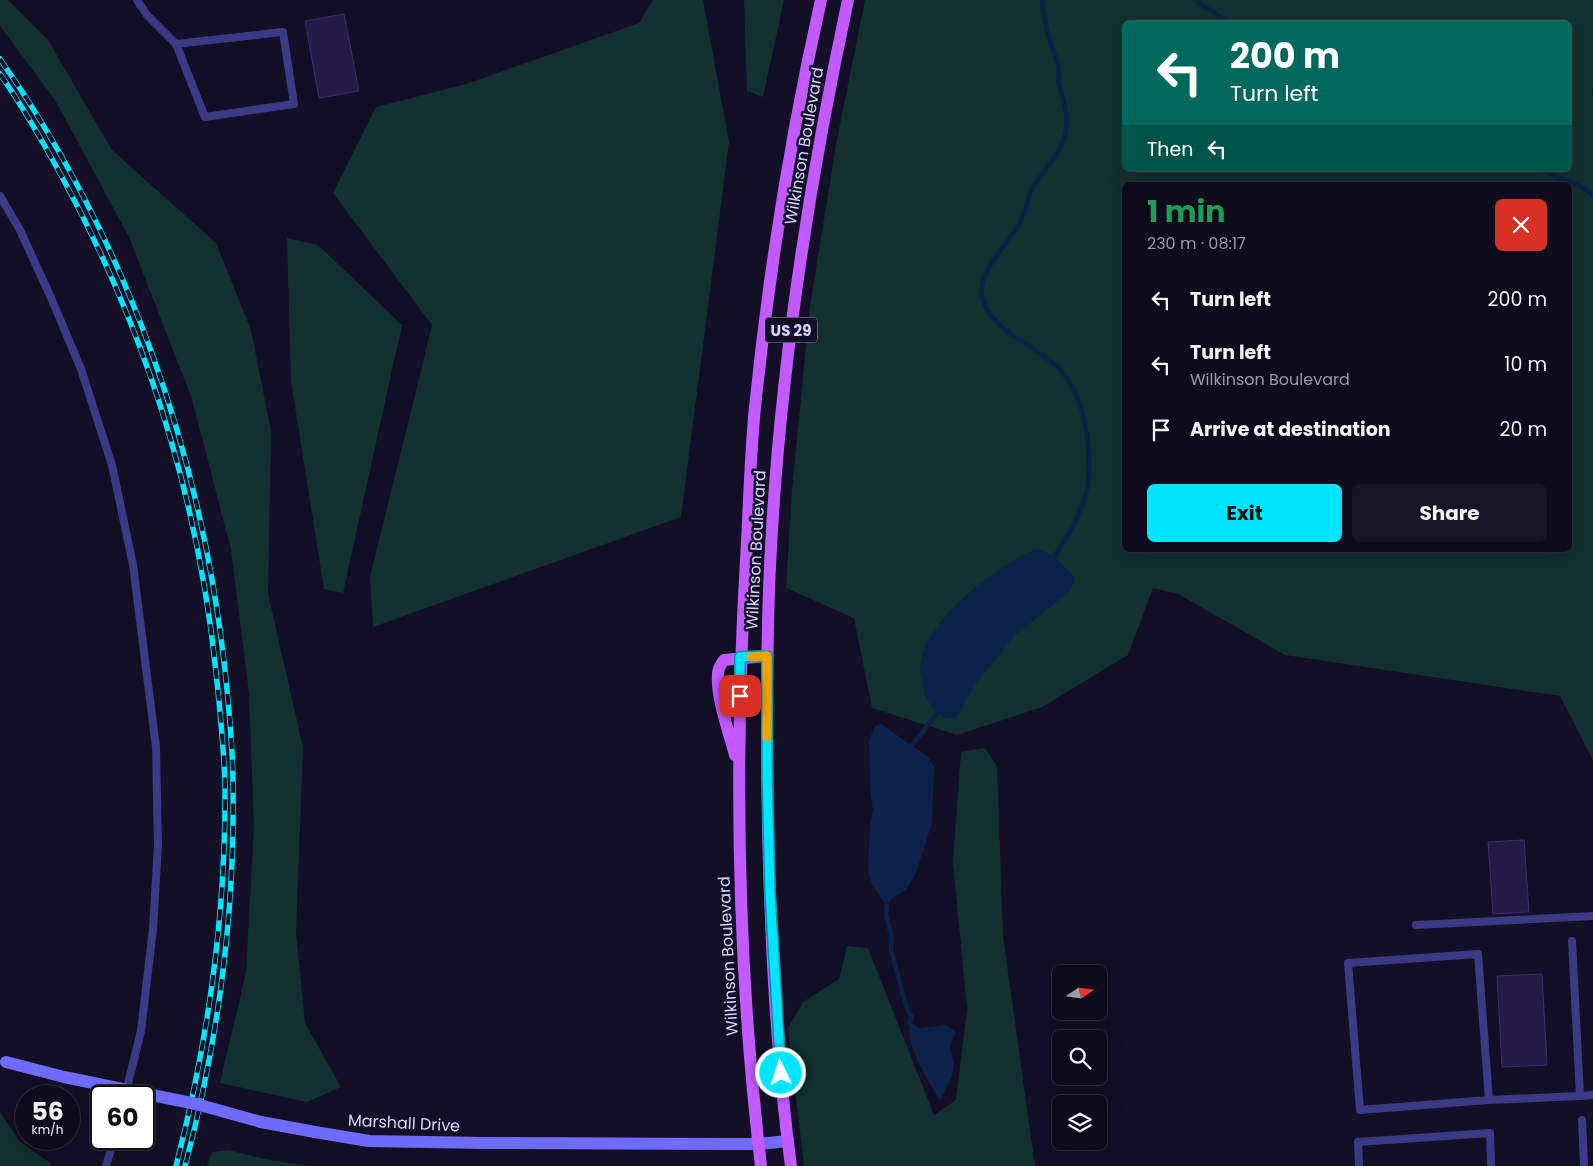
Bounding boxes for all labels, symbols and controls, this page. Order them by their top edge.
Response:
text: 200 m [1230,31,1340,80]
icon: left [1147,40,1212,105]
street label: Wilkinson Boulevard [779,65,829,227]
text: Turn left [1230,78,1318,109]
icon: left [1203,135,1231,163]
text: Then [1147,136,1193,163]
text: 1 min [1147,190,1225,233]
button: close [1495,199,1547,251]
text: 230 m · 08:17 [1147,232,1246,255]
icon: left [1147,286,1175,314]
text: Turn left [1190,286,1271,313]
text: 200 m [1488,286,1547,313]
road number: US 29 [765,318,817,342]
text: Turn left [1190,339,1271,366]
icon: left [1147,351,1175,379]
text: 10 m [1504,351,1547,378]
text: Wilkinson Boulevard [1190,368,1350,391]
icon: arrive [1147,416,1175,444]
text: Arrive at destination [1190,416,1391,443]
text: 20 m [1499,416,1547,443]
street label: Wilkinson Boulevard [740,470,772,630]
button: Exit [1147,484,1342,542]
button: Share [1352,484,1547,542]
pin [719,675,761,717]
icon: arrive [726,682,754,710]
street label: Wilkinson Boulevard [712,876,744,1036]
north arrow [1052,965,1108,1020]
map controls [1052,965,1107,1150]
button: search [1052,1030,1107,1085]
position arrow [754,1046,806,1098]
speed limit sign: 60 [90,1085,155,1150]
text: 56 [31,1094,64,1129]
button: layers [1052,1095,1107,1150]
street label: Marshall Drive [347,1109,461,1137]
text: km/h [32,1121,63,1138]

